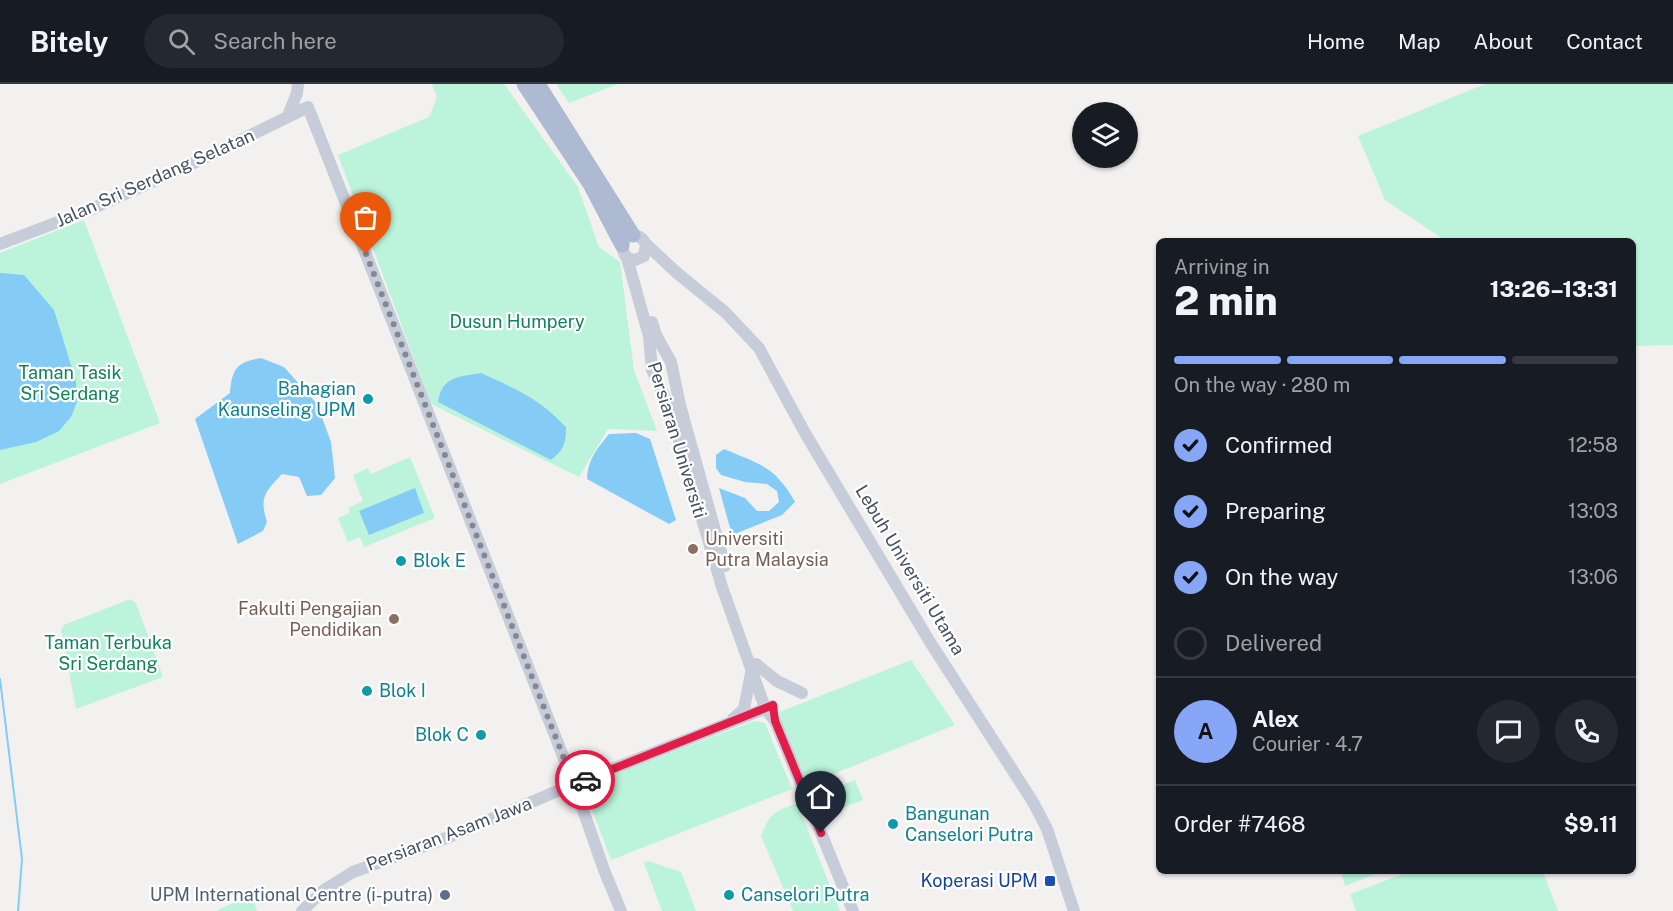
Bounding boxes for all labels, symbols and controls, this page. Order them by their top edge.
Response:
search box [144,14,564,68]
text: Bitely [30,25,108,58]
icon: search [165,25,198,58]
text: Search here [213,28,337,54]
text: Home [1307,29,1365,54]
text: Map [1398,29,1441,54]
text: About [1474,29,1533,54]
text: Contact [1566,29,1643,54]
map controls [1072,102,1138,168]
button: layers [1072,102,1138,168]
street label: Jalan Sri Serdang Selatan [52,124,257,231]
pin [340,192,391,254]
icon: bag [349,201,382,234]
text: Arriving in [1174,255,1269,279]
text: 13:26–13:31 [1490,276,1618,302]
text: 2 min [1174,278,1278,324]
park label: Dusun Humpery [449,311,585,332]
street label: Persiaran Universiti [644,359,711,520]
park label: Taman Tasik Sri Serdang [18,362,122,404]
text: On the way · 280 m [1174,373,1350,397]
place label: Bahagian Kaunseling UPM [218,378,356,420]
marker: Bahagian Kaunseling UPM [361,392,375,406]
icon: check [1174,429,1207,462]
text: Confirmed [1225,432,1332,458]
text: 12:58 [1568,433,1618,457]
street label: Lebuh Universiti Utama [851,481,969,658]
icon: check [1174,495,1207,528]
text: Preparing [1225,498,1326,524]
text: 13:03 [1568,499,1618,523]
place label: Universiti Putra Malaysia [705,528,829,570]
marker: Universiti Putra Malaysia [686,542,700,556]
place label: Blok E [413,550,466,571]
marker: Blok E [394,554,408,568]
icon: check [1174,561,1207,594]
text: On the way [1225,564,1338,590]
text: 13:06 [1568,565,1618,589]
place label: Fakulti Pengajian Pendidikan [238,598,382,640]
marker: Fakulti Pengajian Pendidikan [387,612,401,626]
text: Delivered [1225,630,1322,656]
park label: Taman Terbuka Sri Serdang [44,632,172,674]
place label: Blok I [379,680,426,701]
marker: Blok I [360,684,374,698]
button: chat [1477,700,1540,763]
button: phone [1555,700,1618,763]
text: Alex [1252,706,1299,732]
text: A [1198,718,1213,744]
place label: Blok C [415,724,469,745]
marker: Blok C [474,728,488,742]
text: Courier · 4.7 [1252,732,1363,756]
courier [555,750,615,810]
icon: car [569,764,602,797]
pin [795,771,846,833]
icon: home [804,780,837,813]
street label: Persiaran Asam Jawa [363,792,534,875]
place label: Bangunan Canselori Putra [905,803,1033,845]
text: Order #7468 [1174,811,1305,837]
text: $9.11 [1564,811,1618,837]
marker: Bangunan Canselori Putra [886,817,900,831]
place label: Koperasi UPM [921,870,1038,891]
marker: Koperasi UPM [1043,874,1057,888]
place label: UPM International Centre (i-putra) [150,884,433,905]
place label: Canselori Putra [741,884,869,905]
marker: UPM International Centre (i-putra) [438,888,452,902]
marker: Canselori Putra [722,888,736,902]

